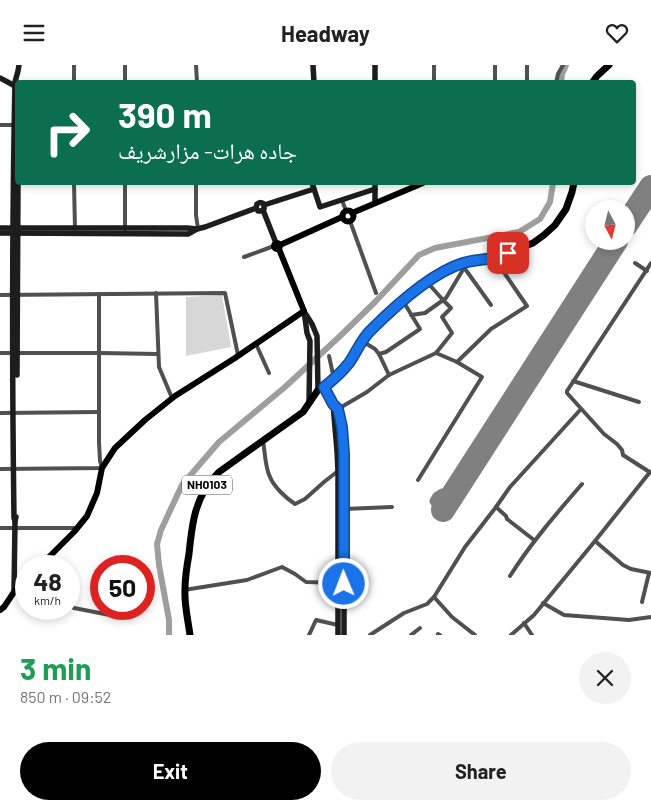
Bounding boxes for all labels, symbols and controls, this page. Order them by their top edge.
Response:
icon: menu [20,19,48,47]
icon: heart [603,19,631,47]
text: Headway [281,20,370,46]
text: 390 m [118,93,212,135]
icon: right [35,100,100,165]
text: جاده هرات- مزارشریف [118,137,297,163]
north arrow [585,200,635,250]
map controls [585,200,635,250]
pin [487,232,529,274]
icon: arrive [494,239,522,267]
road number: NH0103 [182,475,232,495]
speed limit sign: 50 [90,555,155,620]
position arrow [317,557,369,609]
text: 48 [33,566,62,596]
text: km/h [34,593,61,607]
text: 3 min [20,650,91,686]
button: close [579,652,631,704]
text: 850 m · 09:52 [20,687,111,706]
button: Exit [20,742,321,800]
button: Share [331,742,631,800]

